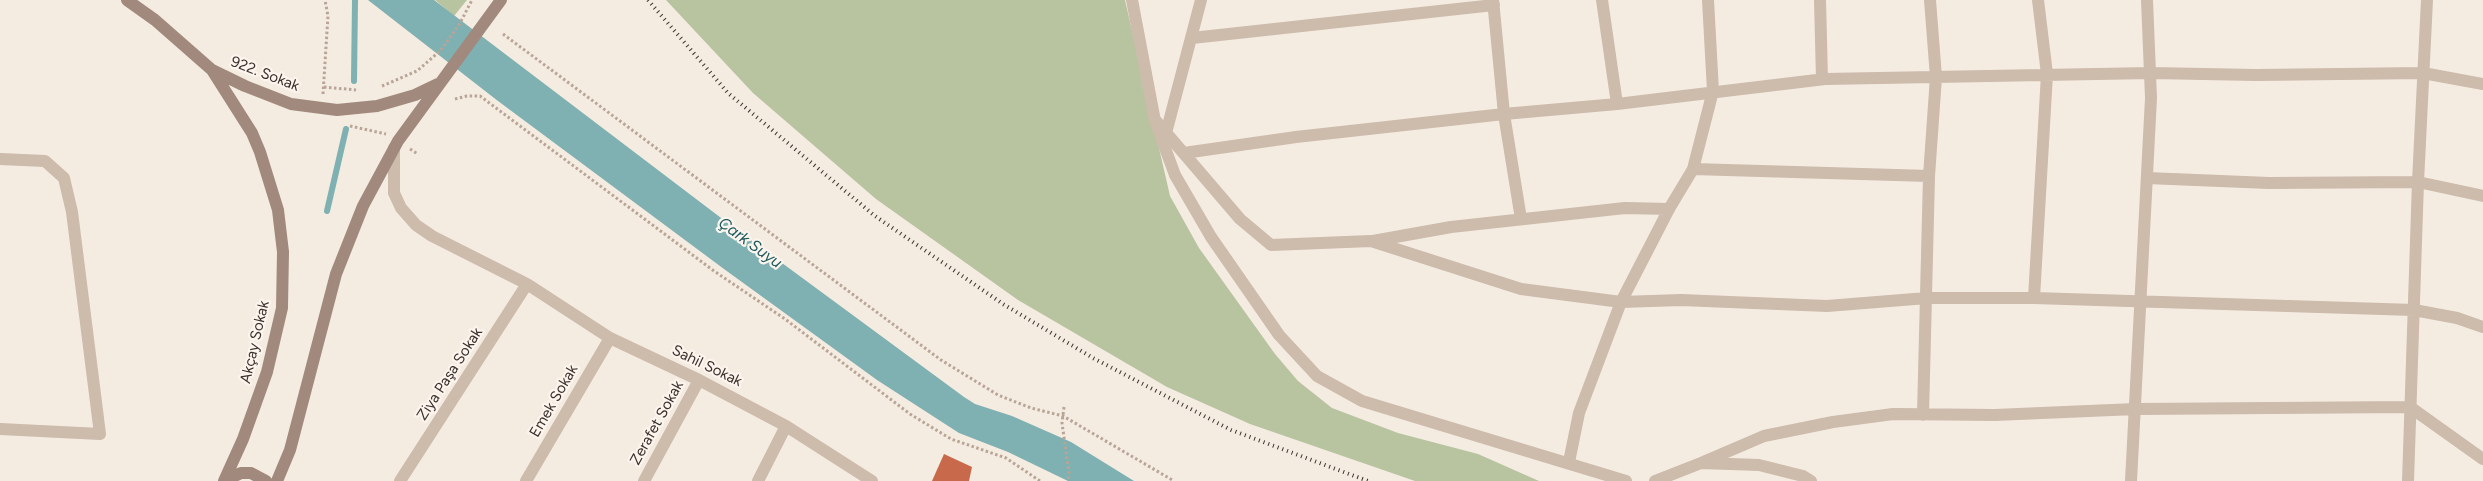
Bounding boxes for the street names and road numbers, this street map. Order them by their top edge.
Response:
street label: 922. Sokak [228,53,302,95]
street label: Akçay Sokak [237,299,273,385]
street label: Ziya Paşa Sokak [413,324,487,424]
street label: Sahil Sokak [669,341,745,391]
street label: Emek Sokak [526,362,582,440]
street label: Zerafet Sokak [626,378,688,468]

